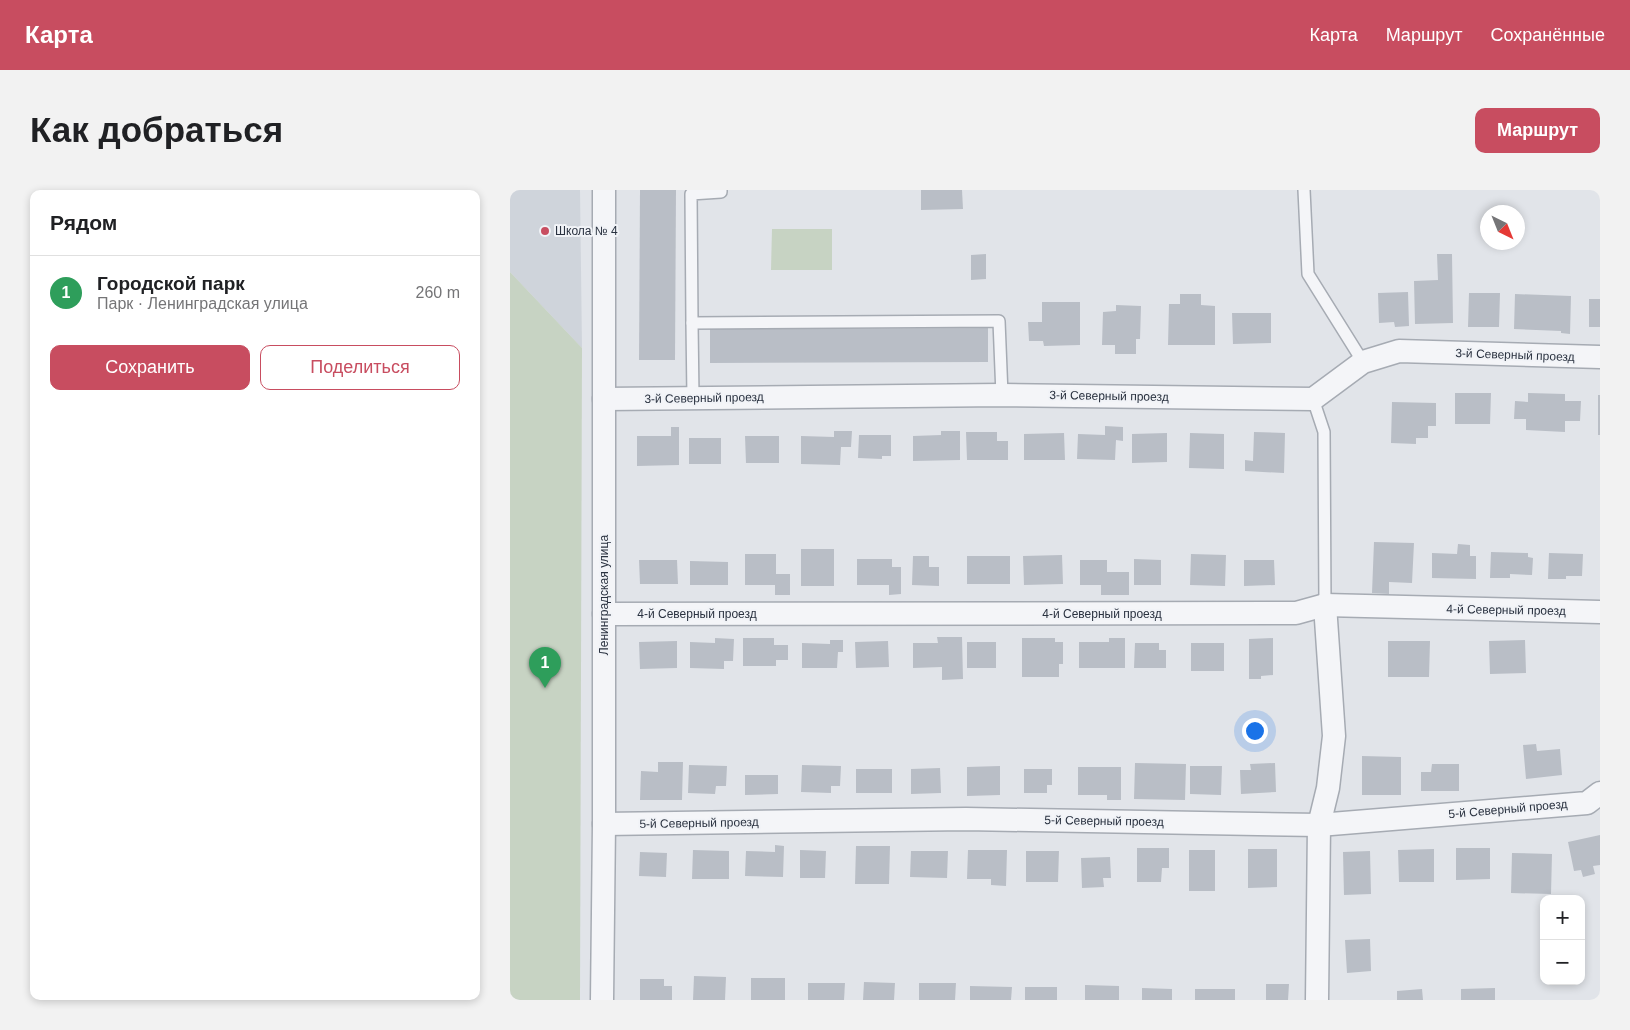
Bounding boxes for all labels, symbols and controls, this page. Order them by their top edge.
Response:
text: Карта [25,21,93,48]
text: Карта [1310,25,1358,45]
text: Маршрут [1386,25,1462,45]
text: Сохранённые [1490,25,1605,45]
button: Маршрут [1475,108,1600,153]
text: Как добраться [30,110,283,149]
north arrow [1480,205,1525,250]
text: Рядом [50,211,117,234]
place label: Школа № 4 [555,224,618,238]
marker: Школа № 4 [539,225,551,237]
text: Городской парк [97,273,245,294]
text: 1 [62,284,70,301]
text: 260 m [416,284,460,301]
text: Парк · Ленинградская улица [97,295,308,312]
button: Сохранить [50,345,250,390]
button: Поделиться [260,345,460,390]
street label: 3-й Северный проезд [1455,346,1575,364]
street label: 3-й Северный проезд [1049,388,1169,404]
street label: 3-й Северный проезд [644,390,764,406]
street label: Ленинградская улица [597,535,611,655]
street label: 4-й Северный проезд [1446,602,1566,618]
street label: 4-й Северный проезд [637,607,757,621]
street label: 4-й Северный проезд [1042,607,1162,621]
pin: 1 [529,647,561,688]
your location [1242,718,1268,744]
street label: 5-й Северный проезд [1448,797,1568,821]
street label: 5-й Северный проезд [1044,813,1164,829]
street label: 5-й Северный проезд [639,815,759,831]
map controls [1540,895,1585,985]
button: + [1540,895,1585,940]
button: − [1540,940,1585,985]

